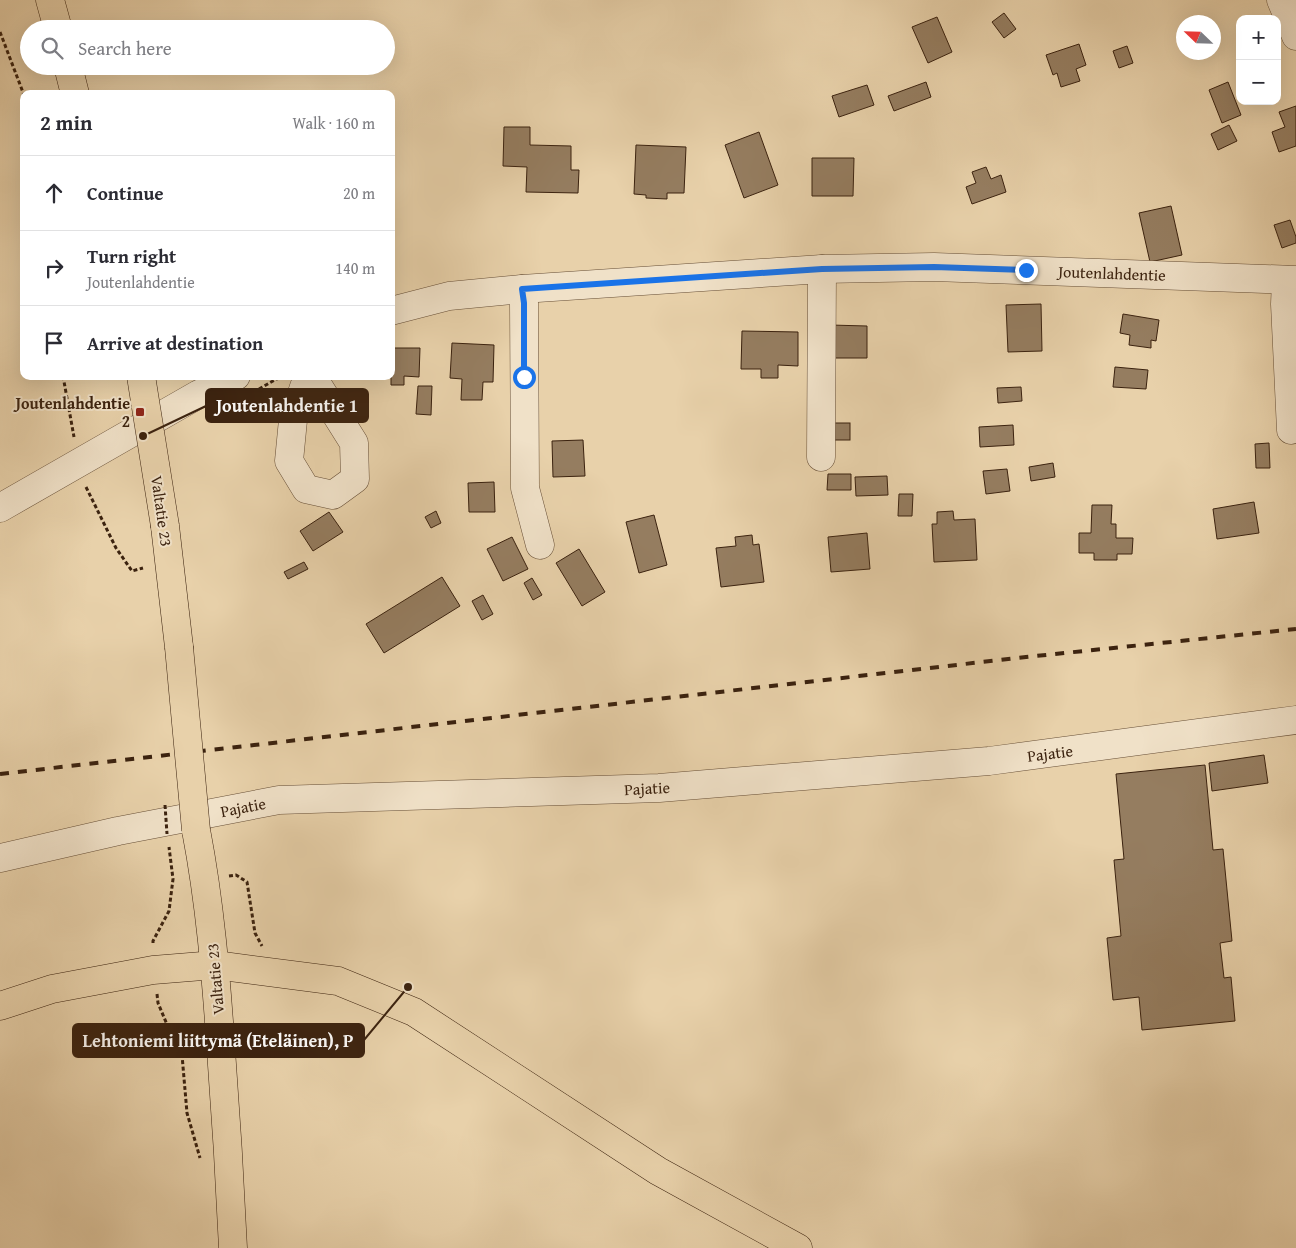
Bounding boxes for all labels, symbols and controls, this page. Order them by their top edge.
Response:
north arrow [1176,15,1221,60]
map controls [1236,15,1281,105]
button: + [1236,15,1281,60]
search box [20,20,395,75]
icon: search [38,34,66,62]
text: Search here [78,34,172,62]
button: − [1236,60,1281,105]
text: 2 min [40,107,92,138]
text: Walk · 160 m [292,111,375,135]
icon: ahead [40,179,68,207]
text: Continue [87,179,164,207]
text: 20 m [343,181,375,205]
text: Turn right [87,242,176,270]
icon: right [40,254,68,282]
text: 140 m [335,256,375,280]
route end [1015,259,1038,282]
street label: Joutenlahdentie [1056,259,1166,287]
text: Joutenlahdentie [87,270,195,294]
icon: arrive [40,329,68,357]
text: Arrive at destination [87,329,263,357]
route start [513,366,536,389]
callout: Joutenlahdentie 1 [206,389,368,422]
place label: Joutenlahdentie 2 [12,391,130,433]
text: Joutenlahdentie 1 [213,392,358,419]
marker: Joutenlahdentie 2 [134,406,146,418]
street label: Valtatie 23 [145,474,179,548]
street label: Pajatie [1026,738,1074,768]
street label: Pajatie [624,775,670,801]
street label: Pajatie [218,791,268,823]
street label: Valtatie 23 [200,942,230,1016]
callout: Lehtoniemi liittymä (Eteläinen), P [73,1024,364,1057]
text: Lehtoniemi liittymä (Eteläinen), P [83,1027,353,1054]

